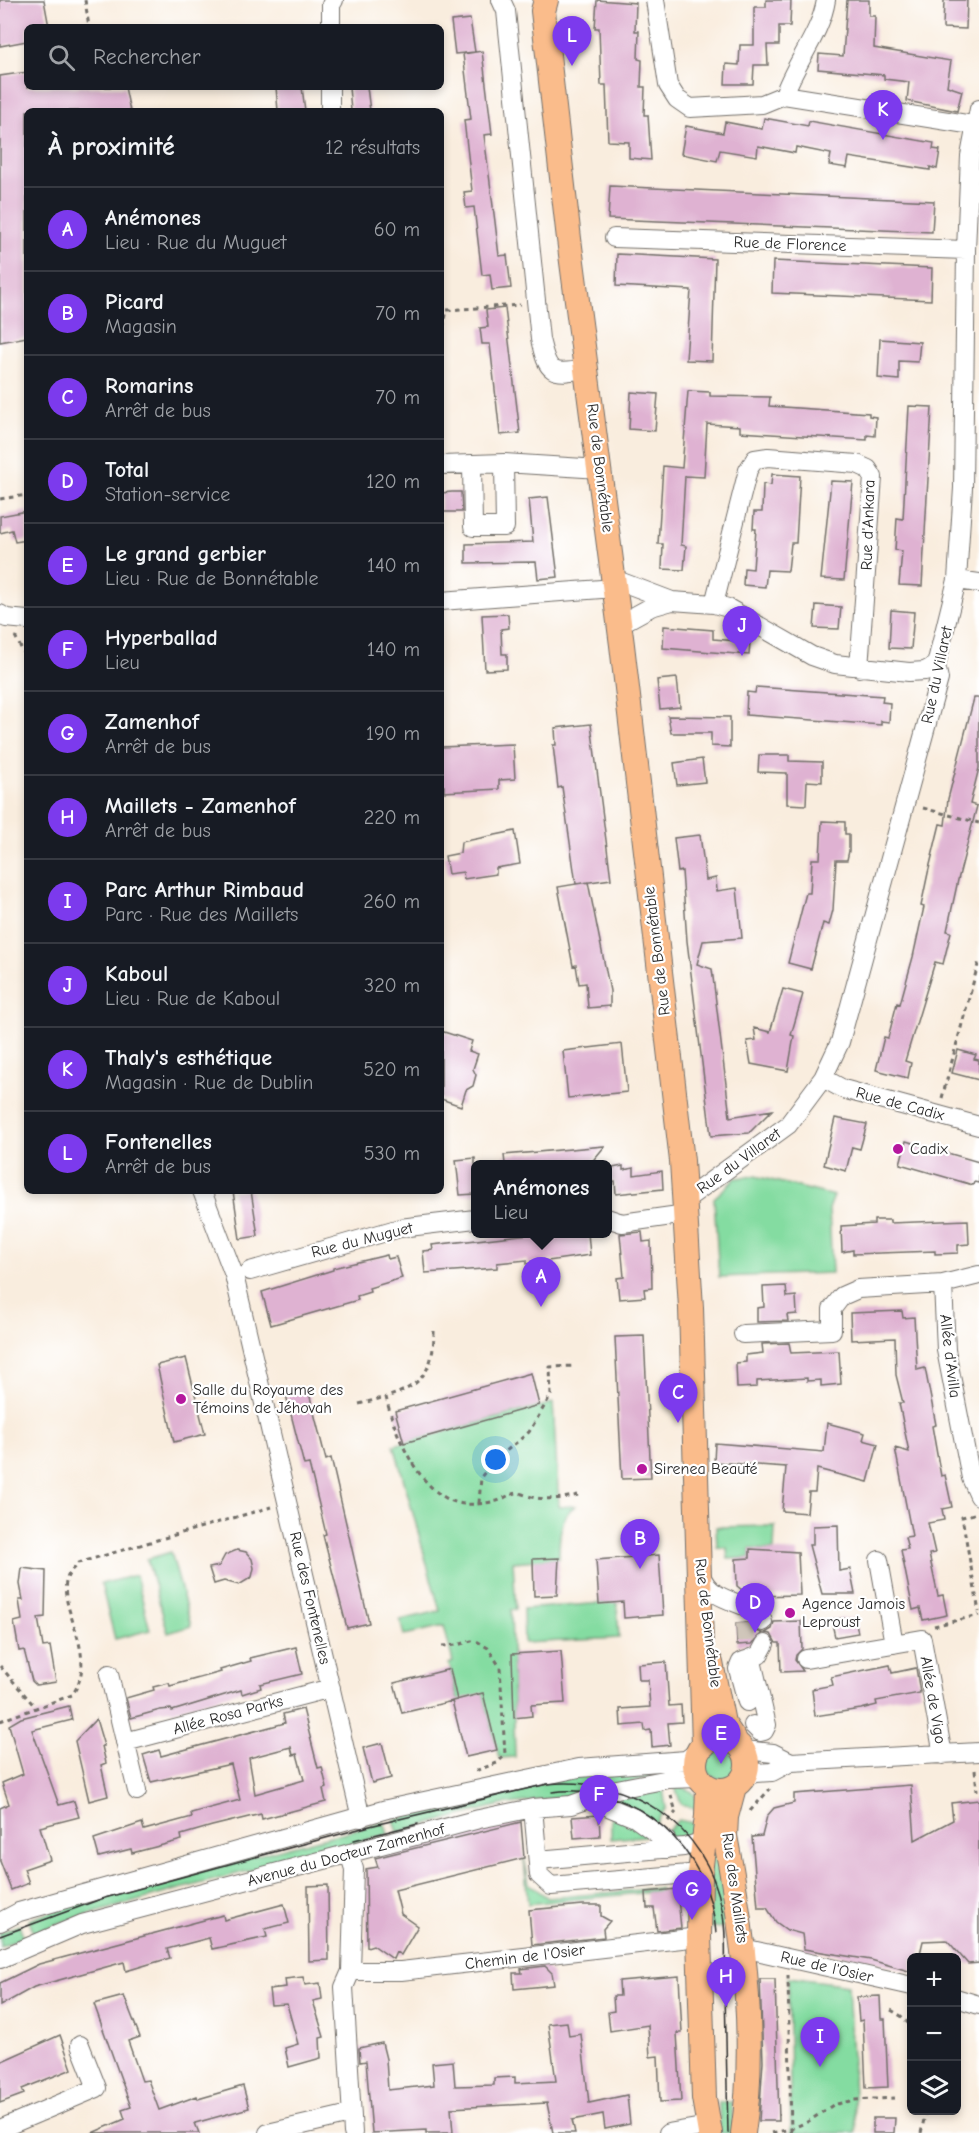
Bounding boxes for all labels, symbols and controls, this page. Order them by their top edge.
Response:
pin: L [552,16,592,66]
search box [24,24,444,90]
icon: search [45,41,78,74]
text: Rechercher [93,44,201,70]
pin: K [864,90,902,140]
text: À proximité [48,132,175,162]
text: 12 résultats [325,136,420,159]
text: Anémones [105,205,201,231]
text: A [62,218,73,241]
text: 60 m [374,218,420,241]
text: Lieu · Rue du Muguet [105,231,287,254]
street label: Rue de Florence [733,233,847,255]
text: Picard [105,289,164,315]
text: B [61,302,74,325]
text: 70 m [375,302,420,325]
text: Magasin [105,315,177,338]
text: Romarins [105,373,193,399]
text: C [61,386,74,409]
text: 70 m [375,386,420,409]
text: Arrêt de bus [105,399,211,422]
street label: Rue de Bonnétable [583,403,617,533]
text: Total [105,457,149,483]
text: D [61,470,74,493]
text: 120 m [366,470,420,493]
street label: Rue d'Ankara [857,479,879,571]
text: Station-service [105,483,230,506]
text: Le grand gerbier [105,541,266,567]
text: E [62,554,73,577]
text: 140 m [367,554,420,577]
text: Lieu · Rue de Bonnétable [105,567,318,590]
pin: J [722,606,762,656]
street label: Rue du Villaret [918,624,956,725]
text: Hyperballad [105,625,218,651]
text: F [62,638,73,661]
text: 140 m [367,638,420,661]
text: Lieu [105,651,140,674]
text: Zamenhof [105,709,199,735]
text: G [60,722,75,745]
text: 190 m [366,722,420,745]
text: Arrêt de bus [105,735,211,758]
text: Maillets - Zamenhof [105,793,296,819]
text: H [60,806,75,829]
text: 220 m [364,806,420,829]
text: Arrêt de bus [105,819,211,842]
text: Parc Arthur Rimbaud [105,877,304,903]
street label: Rue de Bonnétable [640,886,674,1016]
text: I [63,890,72,913]
text: 260 m [363,890,420,913]
text: Parc · Rue des Maillets [105,903,298,926]
text: Kaboul [105,961,168,987]
text: J [63,974,72,997]
text: 320 m [364,974,420,997]
text: Lieu · Rue de Kaboul [105,987,280,1010]
text: Thaly's esthétique [105,1045,272,1071]
text: K [62,1058,73,1081]
text: 520 m [363,1058,420,1081]
text: Magasin · Rue de Dublin [105,1071,313,1094]
street label: Rue de Cadix [854,1084,947,1125]
street label: Rue du Villaret [694,1124,785,1197]
text: Fontenelles [105,1129,212,1155]
place label: Cadix [910,1140,948,1158]
text: L [62,1142,73,1165]
text: 530 m [364,1142,420,1165]
marker: Cadix [891,1142,905,1156]
text: Arrêt de bus [105,1155,211,1178]
popup [471,1160,612,1238]
text: Anémones [494,1175,589,1201]
text: Lieu [494,1201,528,1224]
street label: Rue du Muguet [309,1219,415,1261]
pin: A [522,1258,560,1307]
street label: Allée d'Avilla [936,1313,964,1399]
pin: C [658,1374,698,1423]
place label: Salle du Royaume des Témoins de Jéhovah [193,1381,344,1417]
marker: Salle du Royaume des Témoins de Jéhovah [174,1392,188,1406]
your location [481,1445,510,1474]
place label: Sirenea Beauté [654,1460,758,1478]
marker: Sirenea Beauté [635,1462,649,1476]
pin: B [620,1520,660,1569]
street label: Rue des Fontenelles [286,1530,334,1667]
street label: Rue de Bonnétable [691,1558,725,1688]
pin: D [736,1584,774,1633]
place label: Agence Jamois Leproust [802,1595,906,1631]
marker: Agence Jamois Leproust [783,1606,797,1620]
street label: Allée de Vigo [916,1655,950,1745]
street label: Allée Rosa Parks [171,1692,285,1738]
pin: E [702,1714,740,1764]
pin: F [580,1776,618,1825]
street label: Avenue du Docteur Zamenhof [245,1820,448,1890]
street label: Rue des Maillets [718,1832,752,1945]
pin: G [672,1870,712,1920]
street label: Chemin de l'Osier [464,1941,587,1973]
street label: Rue de l'Osier [779,1948,876,1987]
map controls [907,1953,961,2115]
button: + [907,1953,961,2007]
pin: H [706,1958,746,2007]
button: − [907,2007,961,2061]
pin: I [800,2018,840,2067]
button: layers [907,2061,961,2115]

